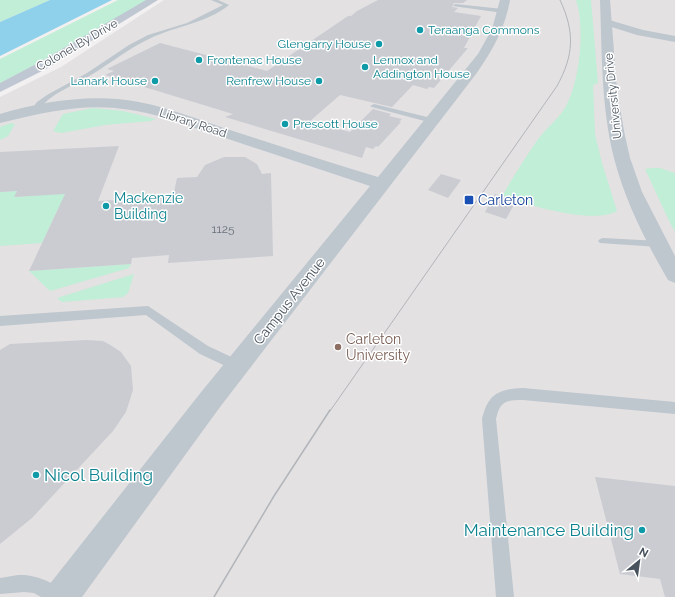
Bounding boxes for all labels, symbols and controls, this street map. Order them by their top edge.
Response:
street label: Colonel By Drive [34,16,120,74]
place label: Teraanga Commons [428,23,540,37]
marker: Teraanga Commons [415,25,425,35]
place label: Glengarry House [278,37,371,51]
marker: Glengarry House [374,39,384,49]
street label: University Drive [602,52,624,140]
place label: Frontenac House [207,53,302,67]
place label: Lennox and Addington House [373,53,470,81]
marker: Frontenac House [194,55,204,65]
marker: Lennox and Addington House [360,62,370,72]
place label: Lanark House [70,74,147,88]
place label: Renfrew House [226,74,311,88]
marker: Lanark House [150,76,160,86]
marker: Renfrew House [314,76,324,86]
street label: Library Road [158,106,228,140]
place label: Prescott House [293,117,378,131]
marker: Prescott House [280,119,290,129]
place label: Mackenzie Building [114,190,183,222]
place label: Carleton [478,192,533,208]
marker: Carleton [463,194,475,206]
marker: Mackenzie Building [101,201,111,211]
house number: 1125 [211,222,235,236]
street label: Campus Avenue [250,254,328,348]
place label: Carleton University [346,331,411,363]
marker: Carleton University [333,342,343,352]
place label: Nicol Building [44,465,153,485]
marker: Nicol Building [31,470,41,480]
place label: Maintenance Building [464,520,634,540]
marker: Maintenance Building [637,525,647,535]
north arrow [619,541,659,581]
text: N [637,545,650,560]

